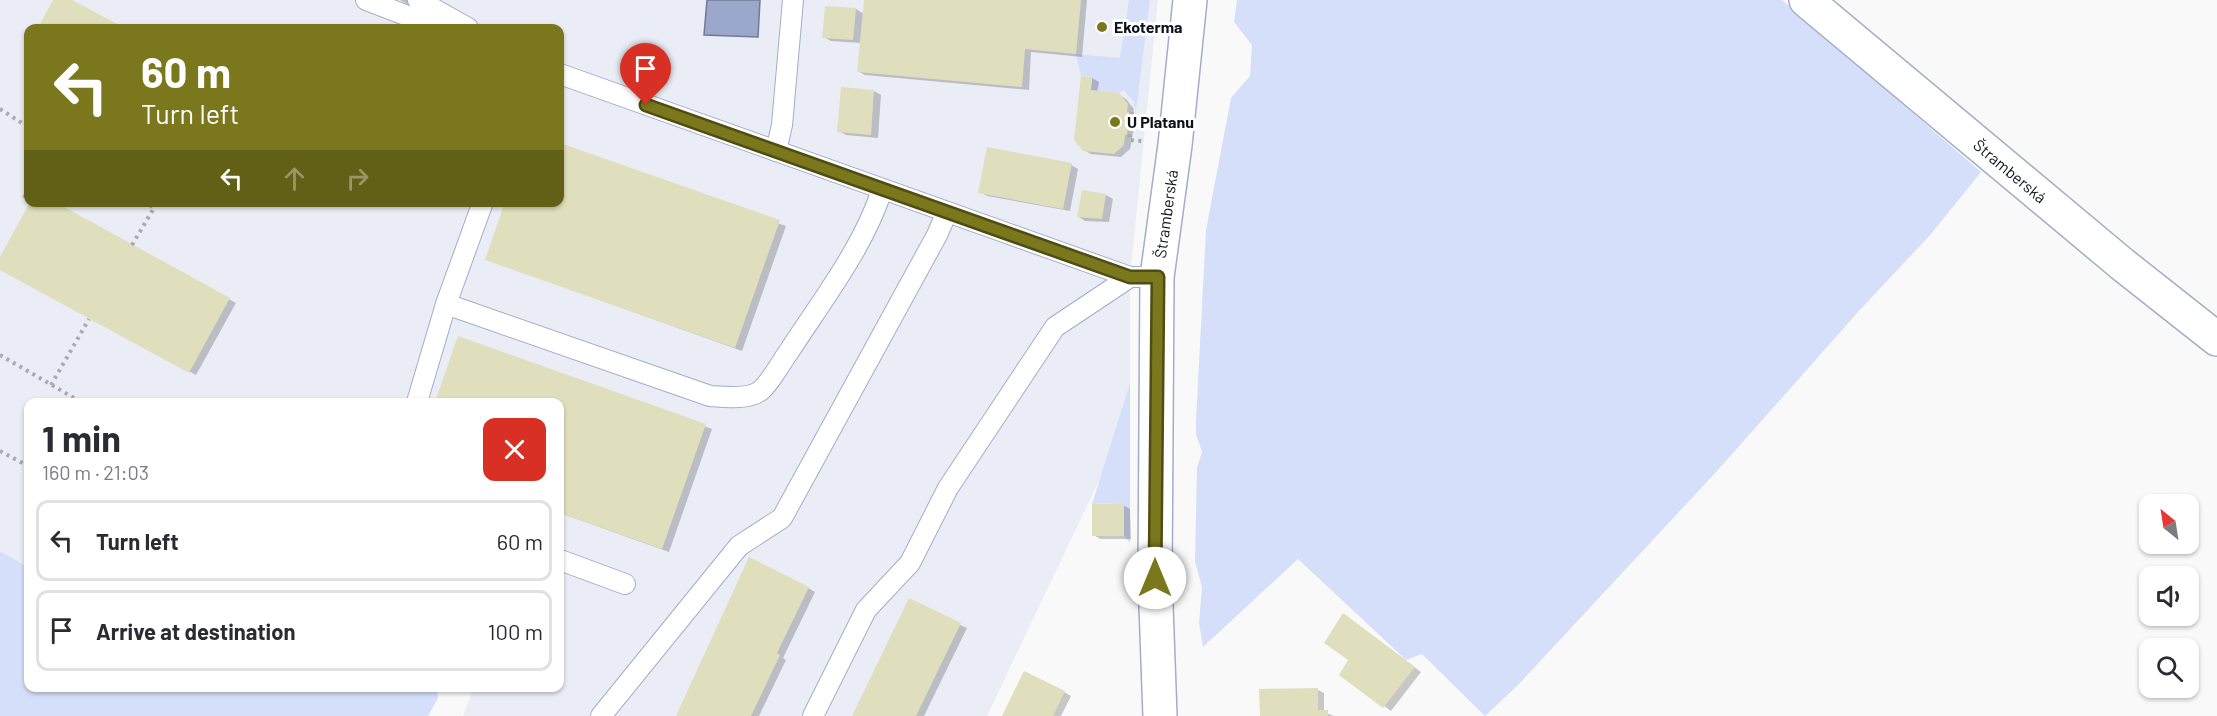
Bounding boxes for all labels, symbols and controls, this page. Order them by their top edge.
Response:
place label: Ekoterma [1114,17,1182,36]
marker: Ekoterma [1095,20,1109,34]
pin [620,43,671,105]
text: 60 m [141,46,231,96]
icon: left [42,48,120,126]
icon: arrive [629,52,662,85]
text: Turn left [141,97,239,129]
place label: U Platanu [1127,112,1194,131]
marker: U Platanu [1108,115,1122,129]
street label: Štramberská [1970,135,2051,207]
icon: left [215,162,248,195]
icon: ahead [278,162,311,195]
icon: right [341,162,374,195]
street label: Štramberská [1150,169,1181,259]
text: 1 min [42,416,121,459]
button: close [483,418,546,481]
text: 160 m · 21:03 [42,460,149,484]
north arrow [2139,494,2199,554]
map controls [2139,494,2199,698]
icon: left [45,524,78,557]
text: Turn left [96,528,179,554]
text: 60 m [497,528,543,554]
position arrow [1123,546,1187,610]
button: sound [2139,566,2199,626]
icon: arrive [45,614,78,647]
text: Arrive at destination [96,618,295,644]
text: 100 m [488,618,543,644]
button: search [2139,638,2199,698]

